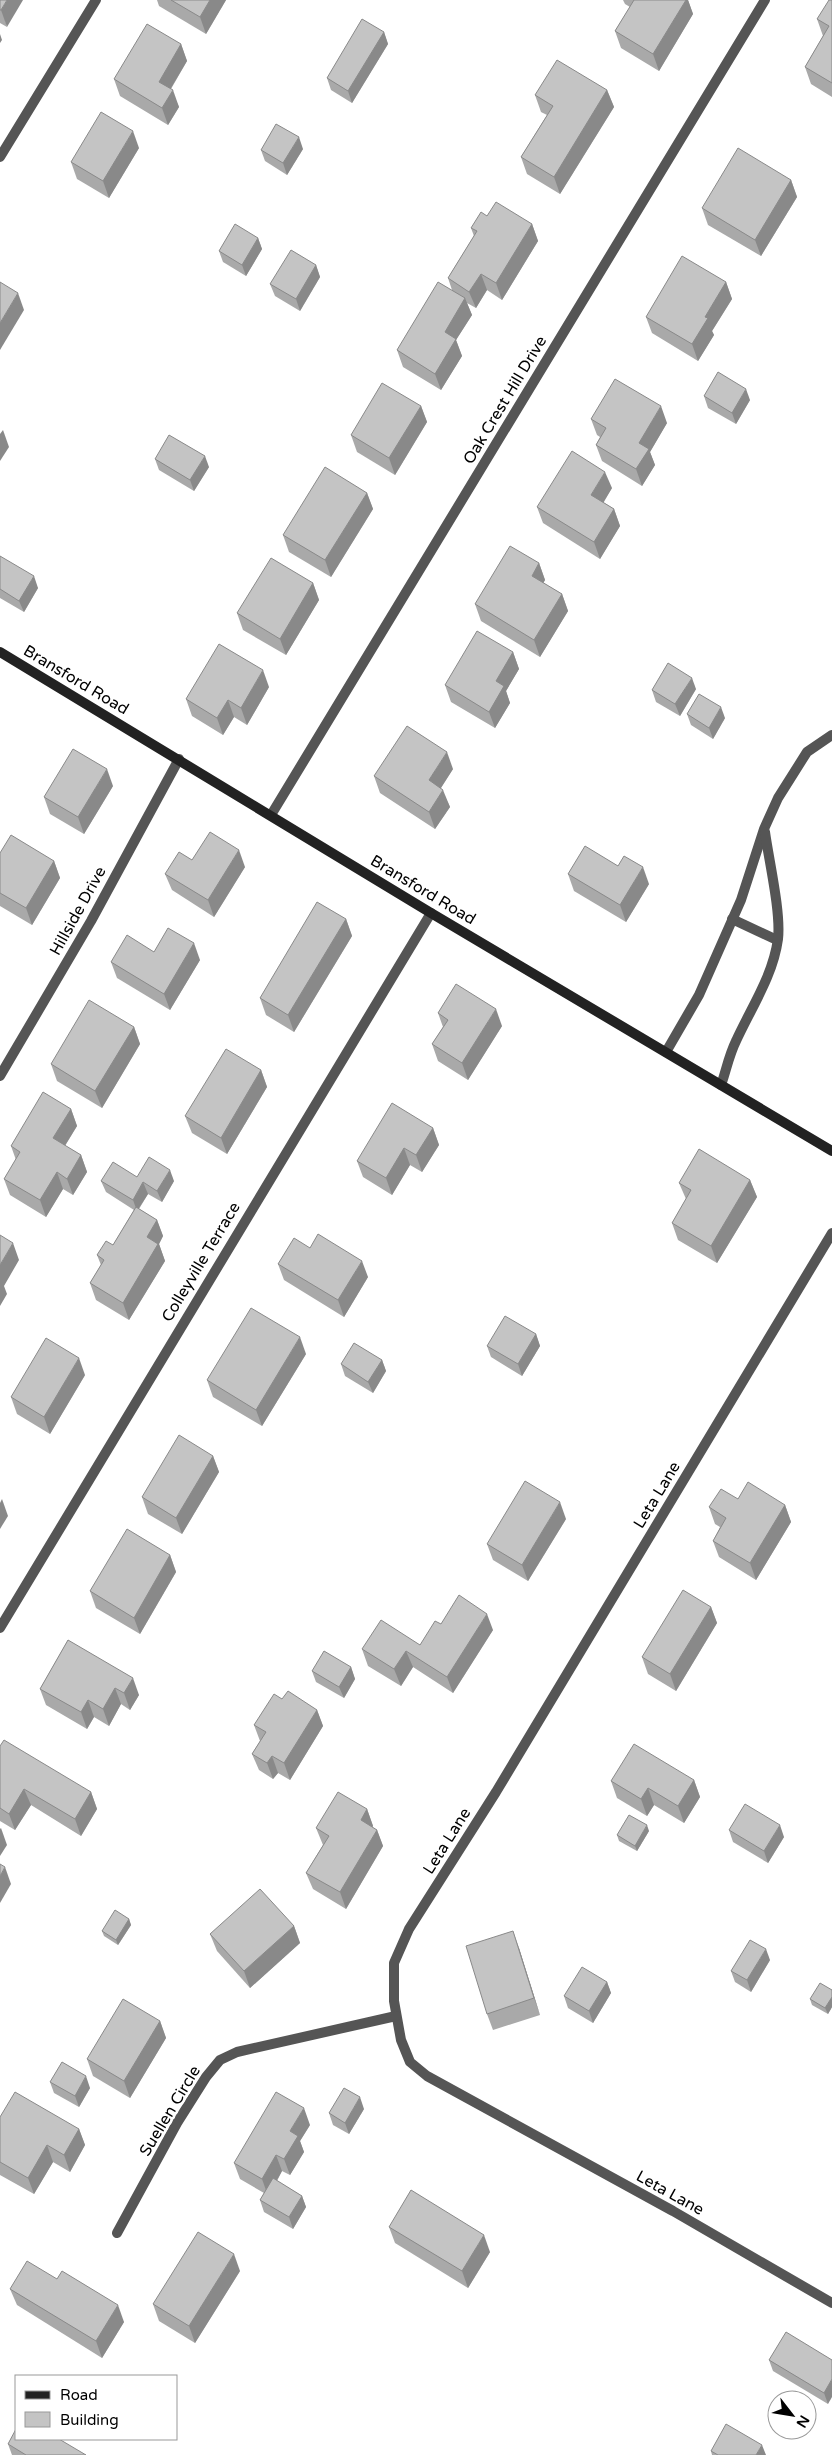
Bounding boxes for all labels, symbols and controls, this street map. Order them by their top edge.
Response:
street label: Oak Crest Hill Drive [459,332,551,468]
street label: Bransford Road [20,641,132,719]
street label: Bransford Road [367,851,479,929]
street label: Hillside Drive [45,863,111,959]
street label: Colleyville Terrace [157,1198,245,1326]
street label: Leta Lane [629,1458,685,1532]
street label: Leta Lane [419,1804,475,1878]
street label: Suellen Circle [135,2062,205,2160]
street label: Leta Lane [633,2166,707,2220]
legend [15,2375,178,2440]
text: Road [60,2386,98,2404]
north arrow [767,2390,817,2440]
text: Building [60,2411,119,2429]
text: N [793,2412,813,2431]

